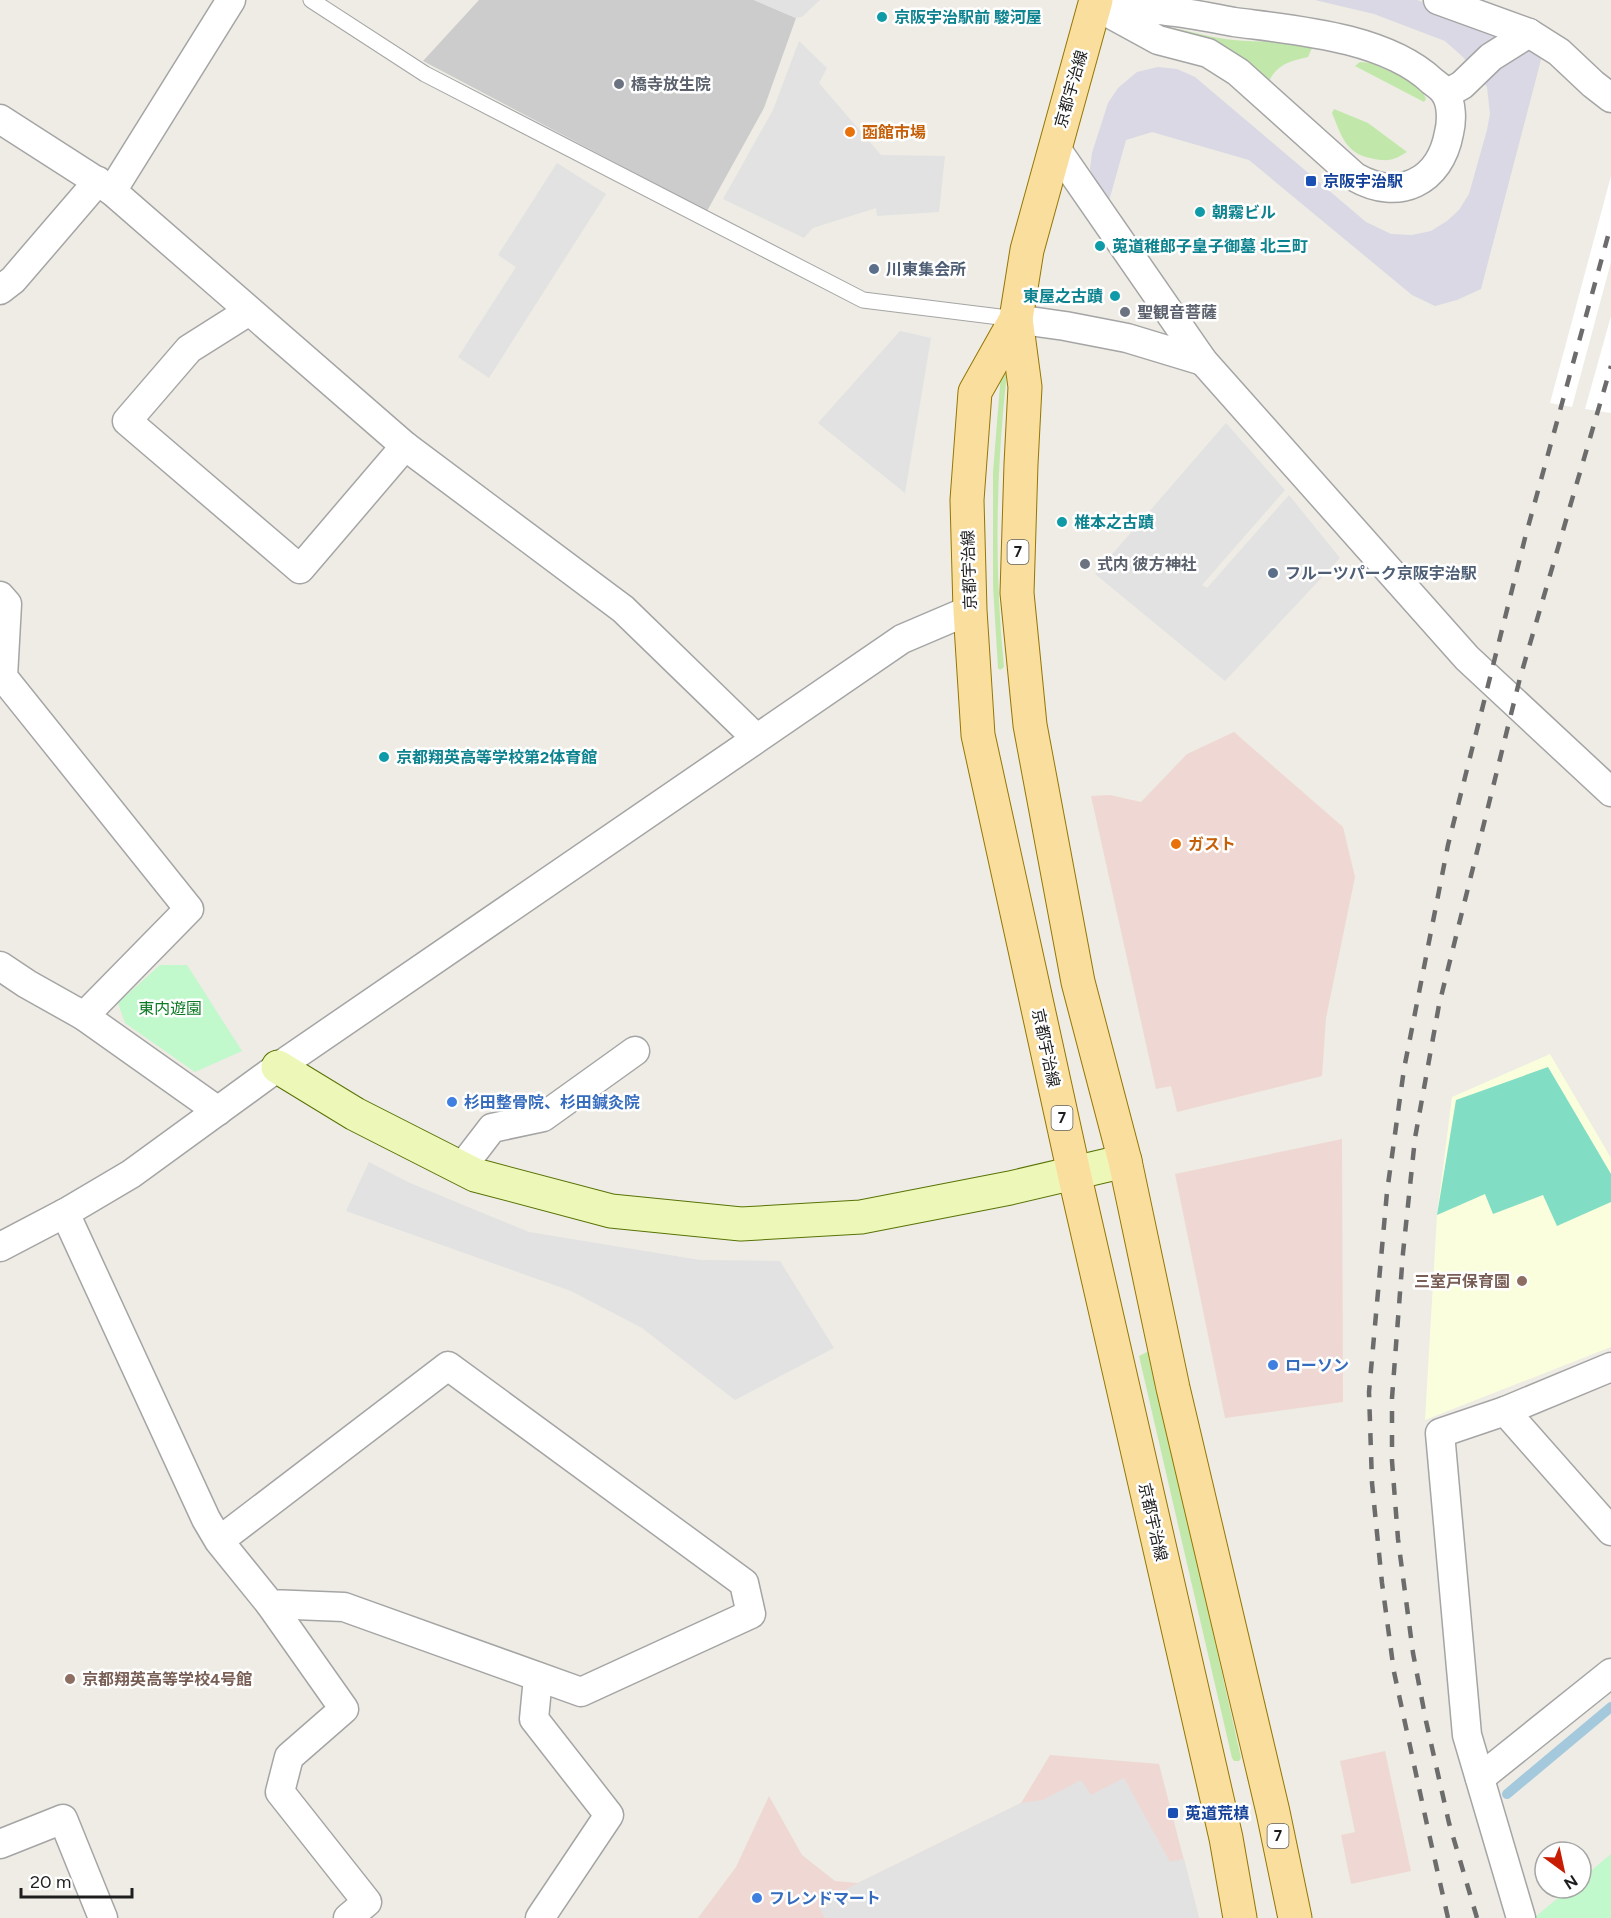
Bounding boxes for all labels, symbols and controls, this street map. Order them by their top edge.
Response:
place label: 京阪宇治駅前 駿河屋 [894,8,1042,27]
marker: 京阪宇治駅前 駿河屋 [875,10,889,24]
street label: 京都宇治線 [1051,48,1091,130]
place label: 橋寺放生院 [631,75,711,94]
marker: 橋寺放生院 [612,77,626,91]
place label: 函館市場 [862,123,926,142]
marker: 函館市場 [843,125,857,139]
place label: 京阪宇治駅 [1323,172,1403,191]
marker: 京阪宇治駅 [1304,174,1318,188]
place label: 朝霧ビル [1212,203,1276,222]
marker: 朝霧ビル [1193,205,1207,219]
place label: 莵道稚郎子皇子御墓 北三町 [1112,237,1308,256]
marker: 莵道稚郎子皇子御墓 北三町 [1093,239,1107,253]
place label: 川東集会所 [886,260,966,279]
marker: 川東集会所 [867,262,881,276]
place label: 東屋之古蹟 [1023,287,1103,306]
marker: 東屋之古蹟 [1108,289,1122,303]
place label: 聖観音菩薩 [1137,303,1217,322]
marker: 聖観音菩薩 [1118,305,1132,319]
place label: 椎本之古蹟 [1074,513,1154,532]
marker: 椎本之古蹟 [1055,515,1069,529]
street label: 京都宇治線 [958,530,980,610]
road number: 7 [1008,540,1028,564]
place label: 式内 彼方神社 [1097,555,1197,574]
marker: 式内 彼方神社 [1078,557,1092,571]
place label: フルーツパーク京阪宇治駅 [1285,564,1477,583]
marker: フルーツパーク京阪宇治駅 [1266,566,1280,580]
place label: 京都翔英高等学校第2体育館 [396,748,597,767]
marker: 京都翔英高等学校第2体育館 [377,750,391,764]
place label: ガスト [1188,835,1236,854]
marker: ガスト [1169,837,1183,851]
park label: 東内遊園 [138,999,202,1018]
street label: 京都宇治線 [1028,1007,1064,1089]
place label: 杉田整骨院、杉田鍼灸院 [464,1093,640,1112]
marker: 杉田整骨院、杉田鍼灸院 [445,1095,459,1109]
road number: 7 [1052,1106,1072,1130]
place label: 三室戸保育園 [1414,1272,1510,1291]
marker: 三室戸保育園 [1515,1274,1529,1288]
place label: ローソン [1285,1356,1349,1375]
marker: ローソン [1266,1358,1280,1372]
street label: 京都宇治線 [1135,1481,1171,1563]
place label: 京都翔英高等学校4号館 [82,1670,252,1689]
marker: 京都翔英高等学校4号館 [63,1672,77,1686]
place label: 莵道荒槙 [1185,1804,1249,1823]
marker: 莵道荒槙 [1166,1806,1180,1820]
road number: 7 [1268,1824,1288,1848]
north arrow [1533,1840,1593,1900]
scale bar [21,1861,132,1899]
text: 20 m [30,1871,71,1893]
text: N [1561,1871,1581,1893]
place label: フレンドマート [769,1889,881,1908]
marker: フレンドマート [750,1891,764,1905]

